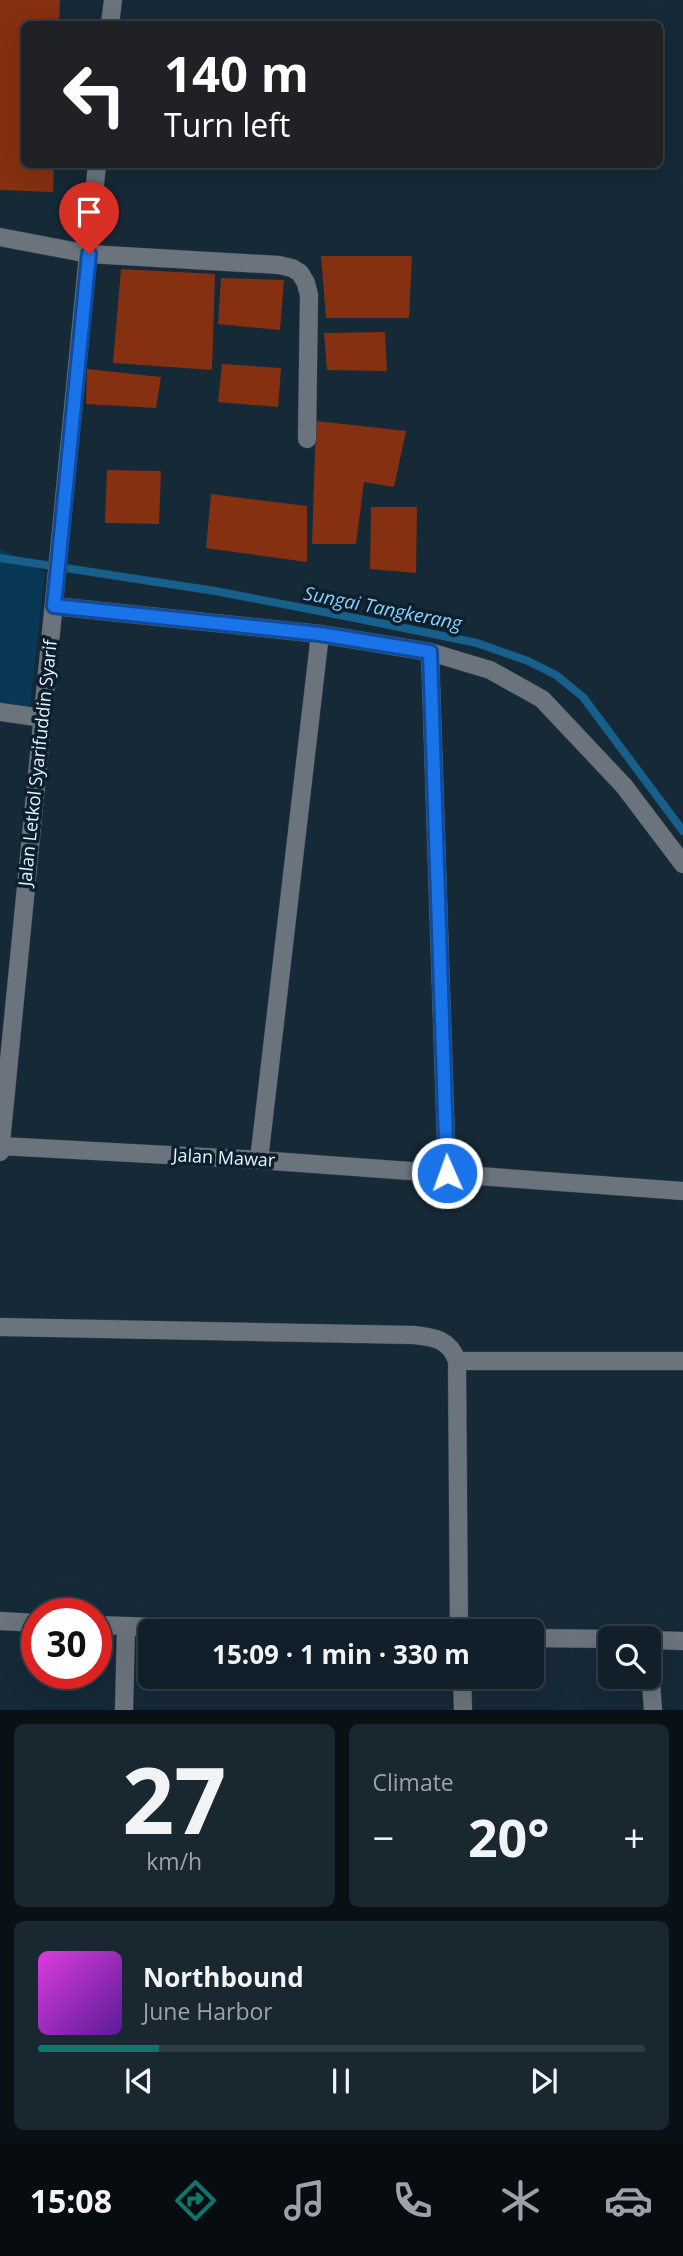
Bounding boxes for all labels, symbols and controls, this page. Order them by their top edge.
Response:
text: 140 m [164,40,309,106]
icon: left [49,49,140,140]
text: Turn left [164,103,290,146]
pin [59,182,119,254]
icon: arrive [70,193,108,231]
water label: Sungai Tangkerang [302,580,465,636]
street label: Jalan Letkol Syarifuddin Syarif [12,638,62,889]
position arrow [410,1136,484,1210]
street label: Jalan Mawar [170,1142,277,1172]
speed limit sign: 30 [21,1598,112,1689]
map controls [598,1626,661,1689]
button: search [598,1626,661,1689]
text: 15:09 · 1 min · 330 m [212,1636,470,1672]
text: 27 [122,1737,226,1861]
text: Climate [373,1766,454,1798]
text: 20° [468,1801,550,1872]
text: − [373,1811,394,1863]
text: + [623,1811,645,1863]
text: km/h [146,1845,202,1877]
text: Northbound [143,1959,304,1995]
text: June Harbor [143,1995,273,2027]
icon: previous [120,2062,158,2100]
icon: pause [322,2062,360,2100]
icon: next [525,2062,563,2100]
icon: directions [171,2176,220,2225]
icon: music [280,2176,329,2225]
icon: phone [388,2176,437,2225]
icon: climate [496,2176,545,2225]
icon: car [604,2176,653,2225]
text: 15:08 [30,2179,112,2222]

